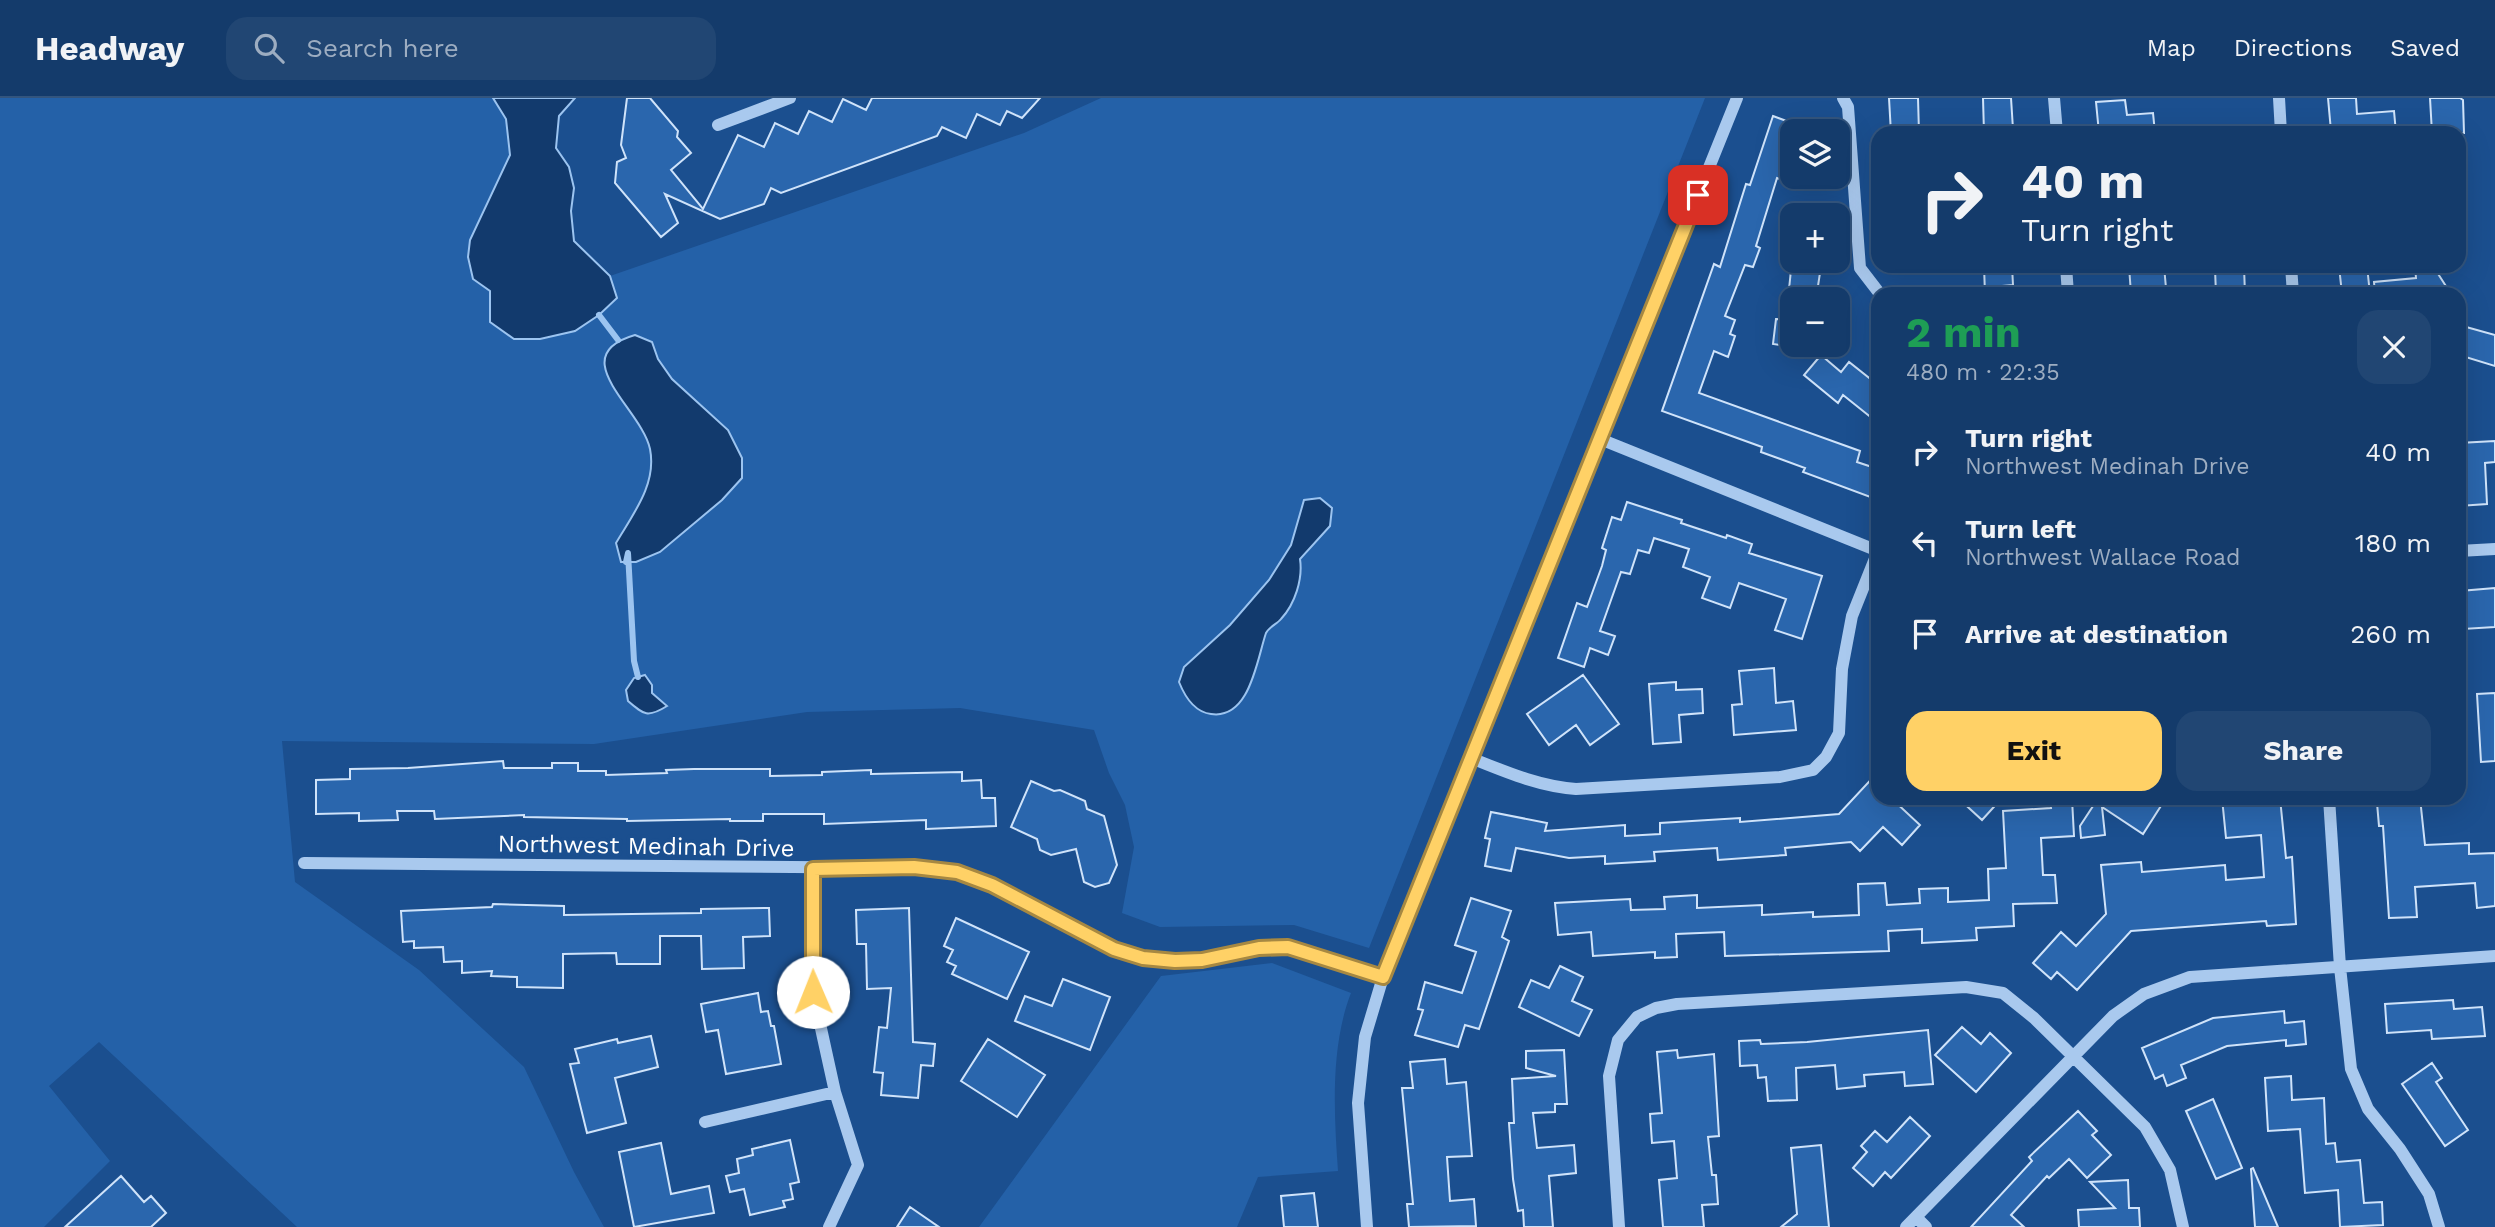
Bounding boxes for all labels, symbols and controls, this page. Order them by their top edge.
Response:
search box [226,17,716,80]
text: Headway [35,29,184,68]
icon: search [250,29,288,67]
text: Search here [306,33,459,63]
text: Map [2147,34,2196,62]
text: Directions [2234,34,2352,62]
text: Saved [2390,34,2460,62]
map controls [1780,119,1850,357]
button: layers [1780,119,1850,189]
text: 40 m [2021,152,2144,210]
icon: right [1906,154,1997,245]
pin [1668,165,1728,225]
icon: arrive [1679,176,1717,214]
button: + [1780,203,1850,273]
text: Turn right [2021,211,2173,249]
button: − [1780,287,1850,357]
text: 2 min [1906,308,2021,357]
button: close [2357,310,2431,384]
text: 480 m · 22:35 [1906,359,2060,386]
text: Turn right [1965,423,2092,453]
icon: right [1906,433,1944,471]
text: 40 m [2365,437,2431,467]
text: Northwest Medinah Drive [1965,453,2249,480]
text: Turn left [1965,514,2076,544]
icon: left [1906,524,1944,562]
text: 180 m [2355,528,2431,558]
text: Northwest Wallace Road [1965,544,2241,571]
icon: arrive [1906,615,1944,653]
text: Arrive at destination [1965,619,2228,649]
text: 260 m [2350,619,2431,649]
button: Exit [1906,711,2162,791]
button: Share [2176,711,2431,791]
street label: Northwest Medinah Drive [497,829,795,863]
position arrow [776,955,850,1029]

